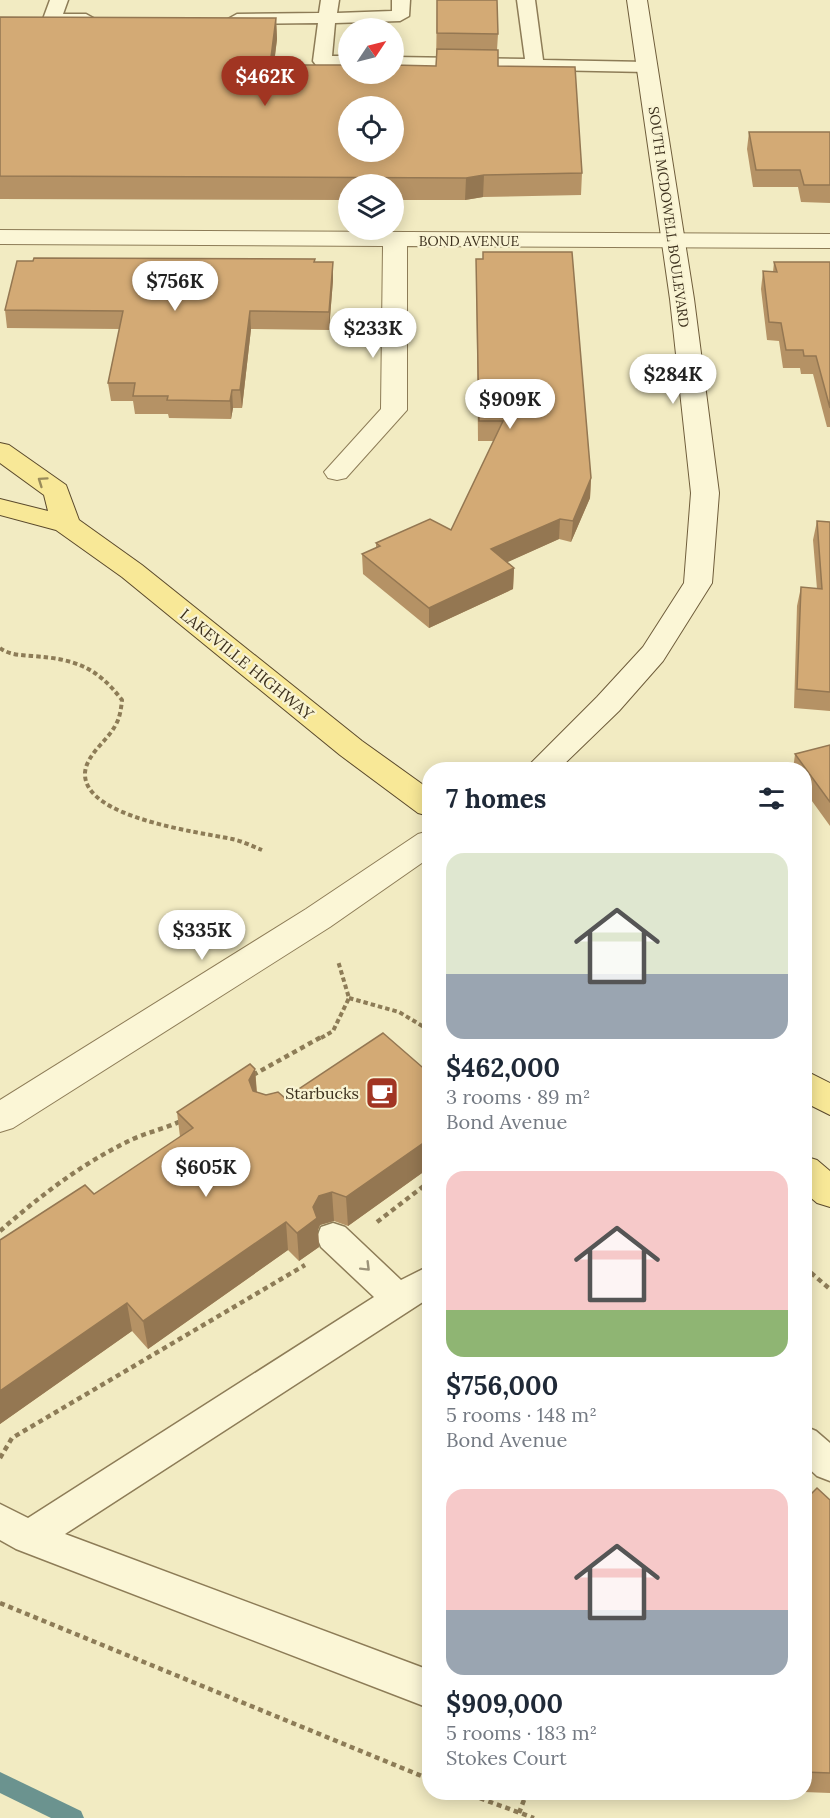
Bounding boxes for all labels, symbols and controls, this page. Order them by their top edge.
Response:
north arrow [338,18,404,84]
map controls [338,18,404,240]
pin: $462K [223,56,307,107]
text: $462K [235,63,295,88]
button: locate [338,96,404,162]
street label: SOUTH MCDOWELL BOULEVARD [645,105,693,329]
button: layers [338,174,404,240]
street label: BOND AVENUE [419,232,520,250]
pin: $756K [133,261,217,312]
text: $756K [146,268,204,293]
pin: $233K [331,308,415,359]
text: $233K [343,315,403,340]
pin: $284K [631,354,715,405]
text: $284K [643,361,703,386]
pin: $909K [468,379,552,430]
text: $909K [479,386,541,411]
one-way arrow [38,477,49,488]
street label: LAKEVILLE HIGHWAY [176,604,318,725]
text: 7 homes [446,782,546,815]
icon: filters [755,782,788,815]
icon: home [563,892,671,1000]
pin: $335K [160,910,244,961]
text: $335K [172,917,232,942]
text: $462,000 [446,1051,560,1084]
cafe icon: Starbucks [364,1075,400,1111]
place label: Starbucks [285,1083,359,1103]
text: 3 rooms · 89 m² [446,1084,590,1109]
text: Bond Avenue [446,1109,567,1134]
pin: $605K [164,1147,248,1198]
text: $605K [175,1154,237,1179]
icon: home [563,1210,671,1318]
one-way arrow [359,1260,370,1271]
text: $756,000 [446,1369,558,1402]
text: 5 rooms · 148 m² [446,1402,597,1427]
text: Bond Avenue [446,1427,567,1452]
icon: home [563,1528,671,1636]
text: $909,000 [446,1687,563,1720]
text: 5 rooms · 183 m² [446,1720,597,1745]
text: Stokes Court [446,1745,567,1770]

